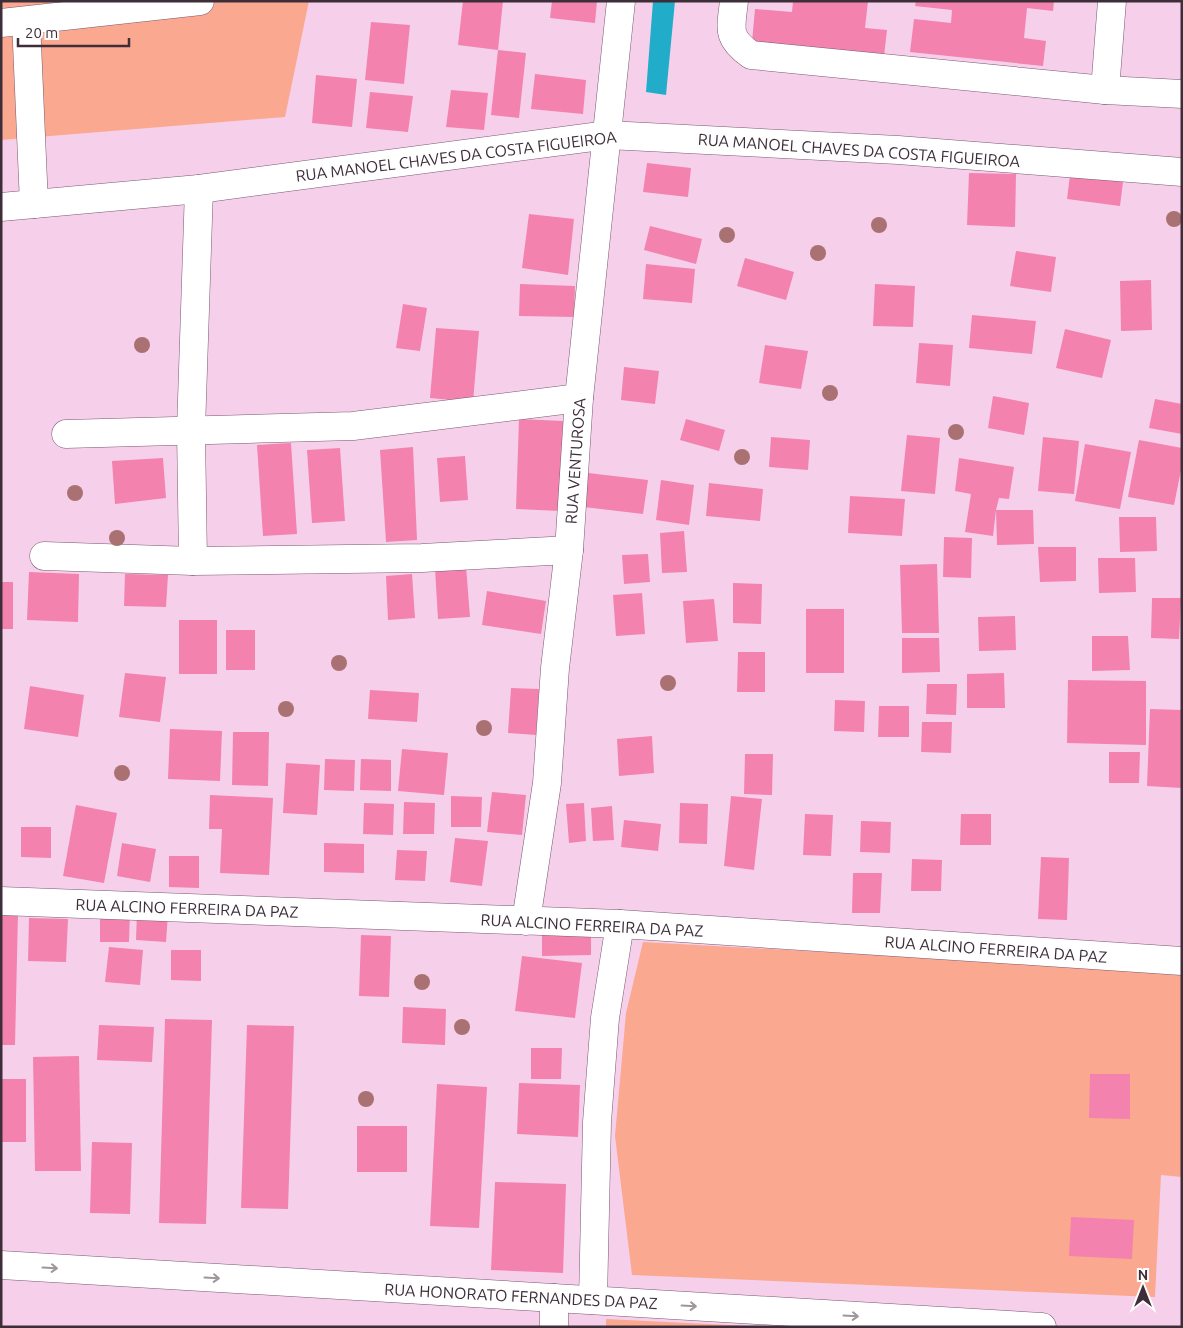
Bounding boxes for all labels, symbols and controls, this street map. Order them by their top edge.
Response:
scale bar [18,15,129,47]
text: 20 m [25,24,58,41]
street label: RUA MANOEL CHAVES DA COSTA FIGUEIROA [295,127,618,185]
street label: RUA MANOEL CHAVES DA COSTA FIGUEIROA [697,130,1021,170]
street label: RUA VENTUROSA [562,397,588,525]
street label: RUA ALCINO FERREIRA DA PAZ [75,895,299,921]
street label: RUA ALCINO FERREIRA DA PAZ [480,910,704,940]
street label: RUA ALCINO FERREIRA DA PAZ [884,932,1108,966]
north arrow [1118,1263,1168,1313]
one-way arrow [42,1264,58,1273]
text: N [1138,1267,1148,1283]
one-way arrow [204,1273,220,1282]
street label: RUA HONORATO FERNANDES DA PAZ [384,1280,658,1312]
one-way arrow [681,1301,697,1310]
one-way arrow [843,1311,859,1320]

